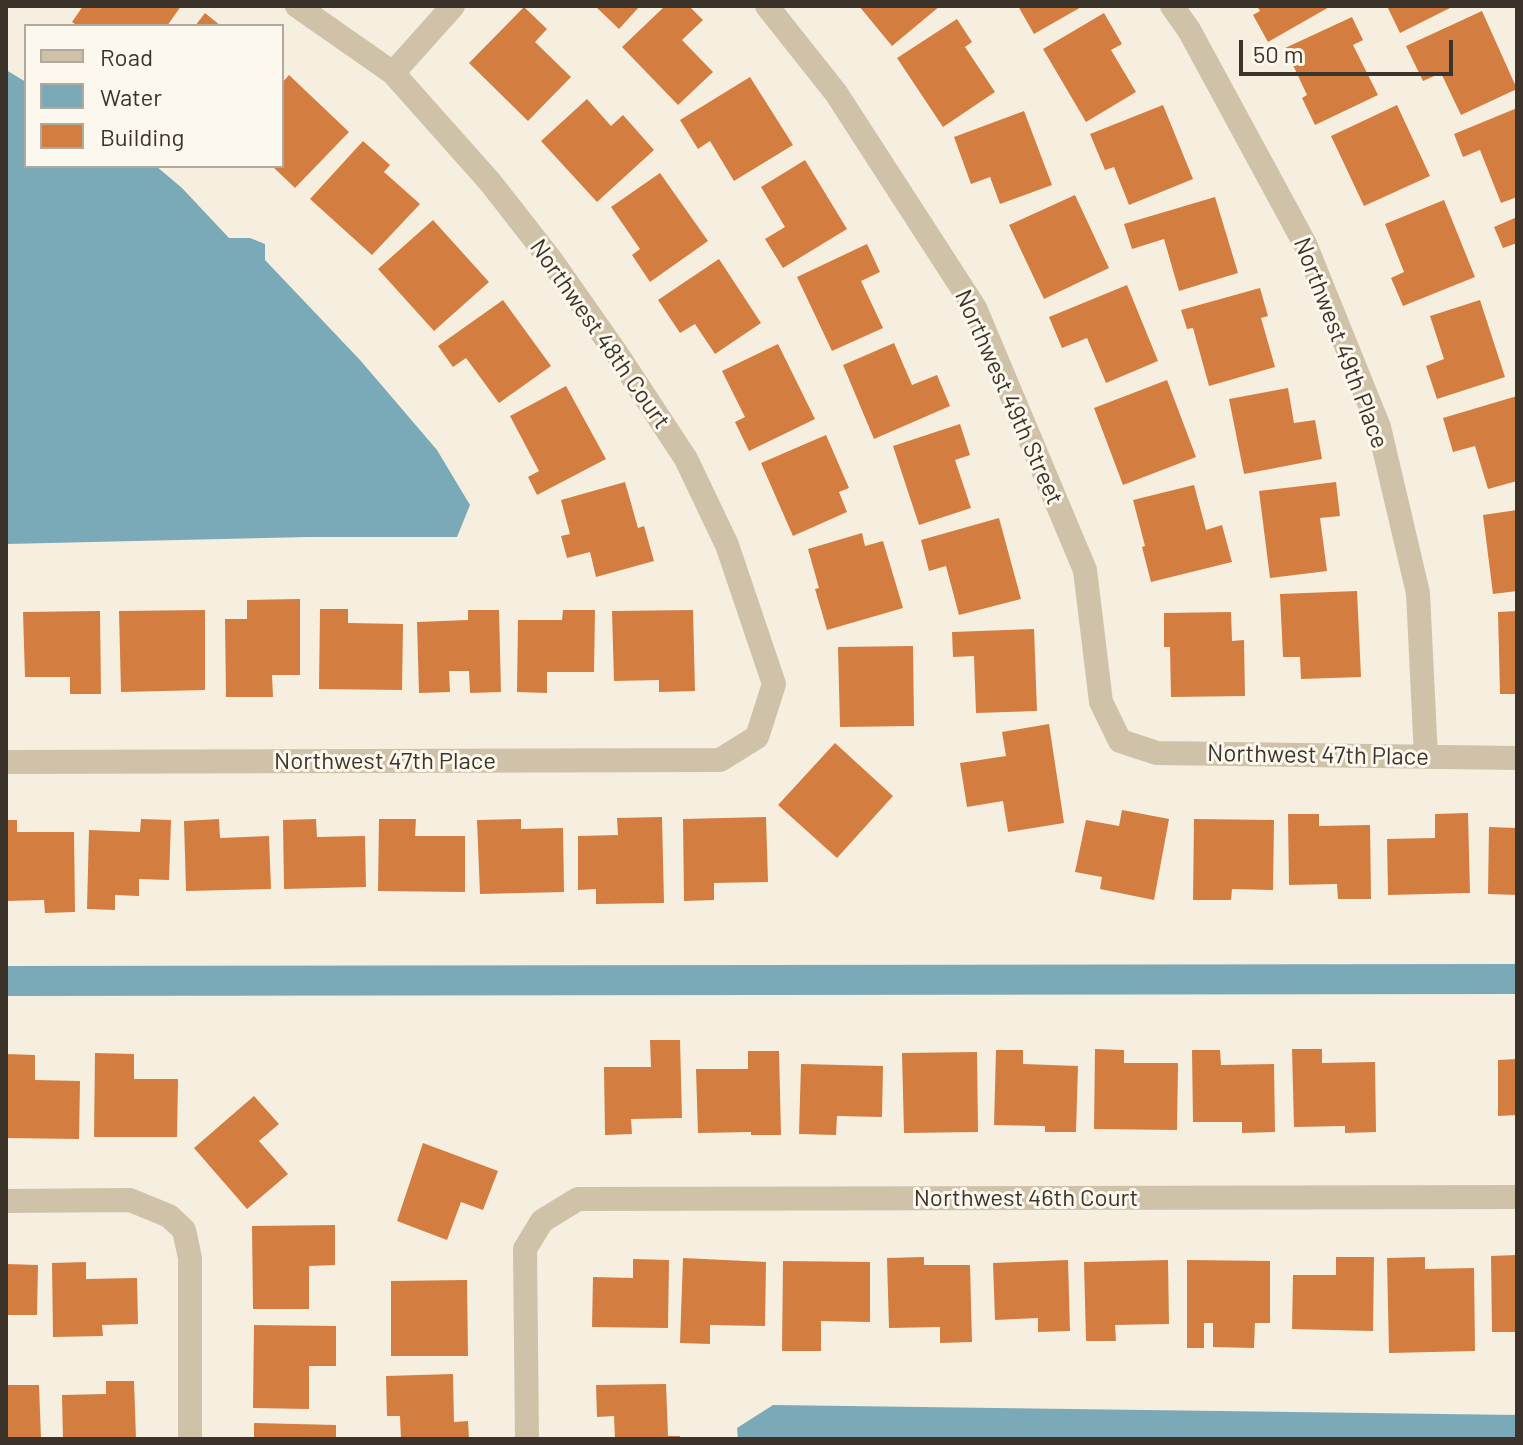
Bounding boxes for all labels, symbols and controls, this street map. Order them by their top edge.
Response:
legend [24,24,284,168]
scale bar [1243,24,1457,74]
text: 50 m [1253,39,1304,68]
text: Road [100,42,153,71]
text: Water [100,82,162,111]
text: Building [100,122,184,151]
street label: Northwest 49th Place [1287,233,1395,453]
street label: Northwest 48th Court [524,234,676,434]
street label: Northwest 49th Street [949,285,1069,509]
street label: Northwest 47th Place [1207,739,1429,771]
street label: Northwest 47th Place [274,747,496,775]
street label: Northwest 46th Court [914,1184,1138,1212]

